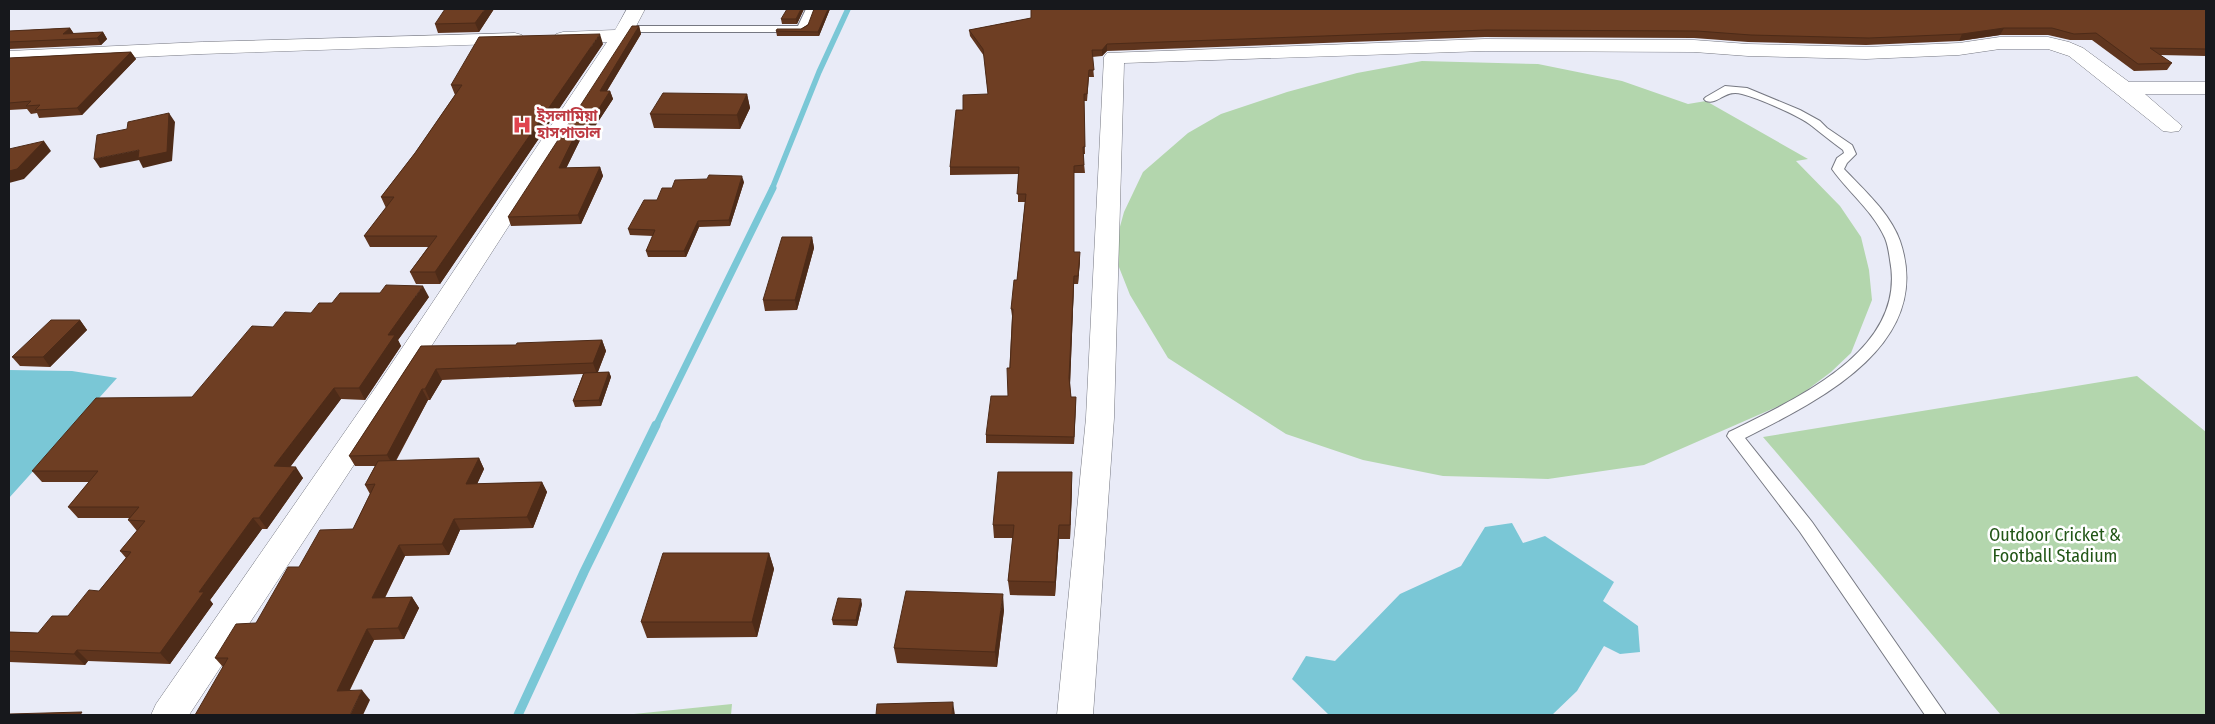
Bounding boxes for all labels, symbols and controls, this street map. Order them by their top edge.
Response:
place label: ইসলামিয়া হাসপাতাল [536,107,601,142]
hospital icon: ইসলামিয়া হাসপাতাল [511,114,533,136]
park label: Outdoor Cricket & Football Stadium [1989,524,2121,567]

